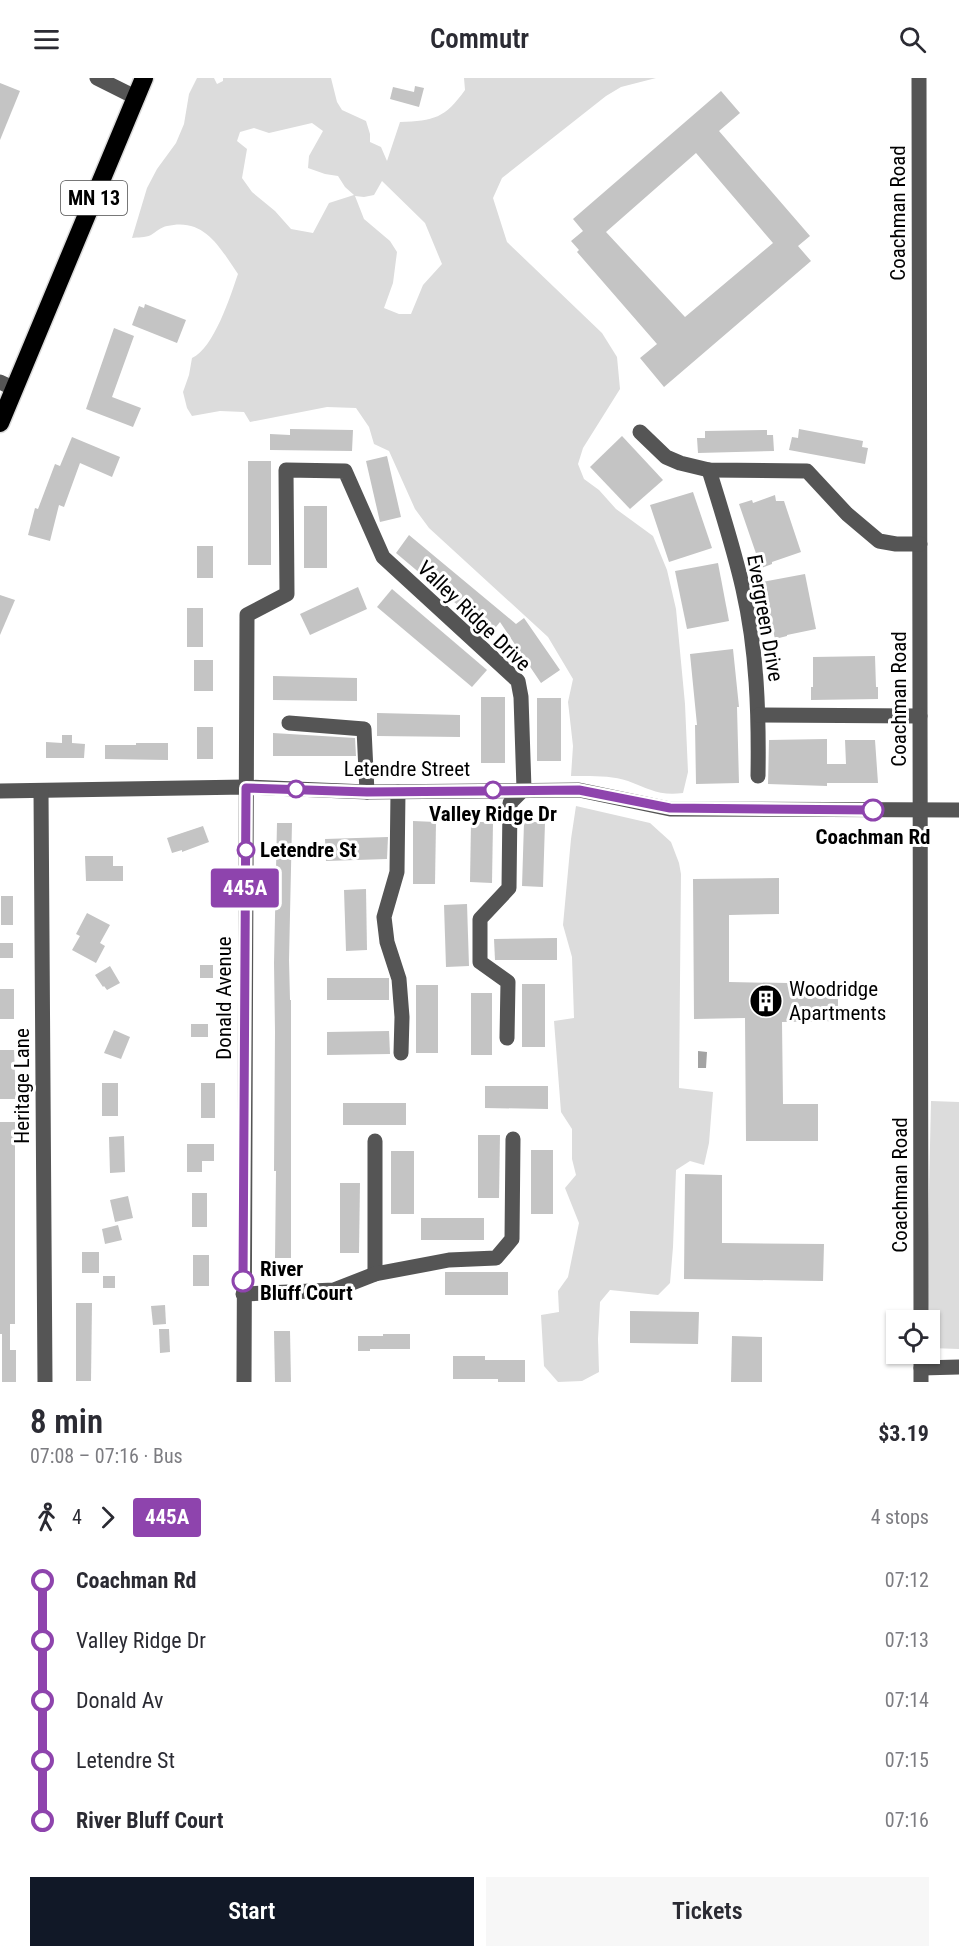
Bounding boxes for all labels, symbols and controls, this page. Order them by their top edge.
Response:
icon: menu [30,23,63,56]
text: Commutr [430,23,529,55]
icon: search [896,23,929,56]
street label: Coachman Road [886,145,910,281]
road number: MN 13 [61,181,127,215]
street label: Evergreen Drive [742,553,788,683]
street label: Valley Ridge Drive [413,556,536,676]
street label: Coachman Road [887,631,911,767]
street label: Letendre Street [344,757,470,781]
unlabelled marker [287,780,305,798]
marker: Valley Ridge Dr [484,781,502,799]
marker: Coachman Rd [862,799,884,821]
place label: Valley Ridge Dr [429,802,557,826]
place label: Coachman Rd [816,825,930,849]
place label: Letendre St [260,838,357,862]
marker: Letendre St [237,841,255,859]
line badge: 445A [203,868,287,908]
text: 445A [223,876,267,900]
street label: Donald Avenue [212,936,236,1060]
place label: Woodridge Apartments [789,977,886,1025]
building icon: Woodridge Apartments [748,983,784,1019]
street label: Heritage Lane [10,1028,34,1144]
street label: Coachman Road [888,1117,912,1253]
place label: River Bluff Court [260,1257,353,1305]
marker: River Bluff Court [232,1270,254,1292]
map controls [886,1310,940,1364]
button: locate [886,1310,940,1364]
text: 8 min [30,1402,103,1441]
text: $3.19 [878,1421,929,1446]
text: 07:08 – 07:16 · Bus [30,1444,183,1468]
icon: walk [30,1501,63,1534]
icon: forward [91,1501,124,1534]
text: 4 [72,1505,82,1529]
text: 445A [145,1505,189,1529]
text: 4 stops [871,1505,929,1529]
text: Coachman Rd [76,1568,196,1593]
text: 07:12 [885,1568,929,1592]
text: Valley Ridge Dr [76,1628,206,1653]
text: 07:13 [885,1628,929,1652]
text: Donald Av [76,1688,163,1713]
text: 07:14 [885,1688,929,1712]
text: Letendre St [76,1748,175,1773]
text: 07:15 [885,1748,929,1772]
text: River Bluff Court [76,1808,223,1833]
text: 07:16 [885,1808,929,1832]
button: Start [30,1877,474,1946]
button: Tickets [486,1877,929,1946]

